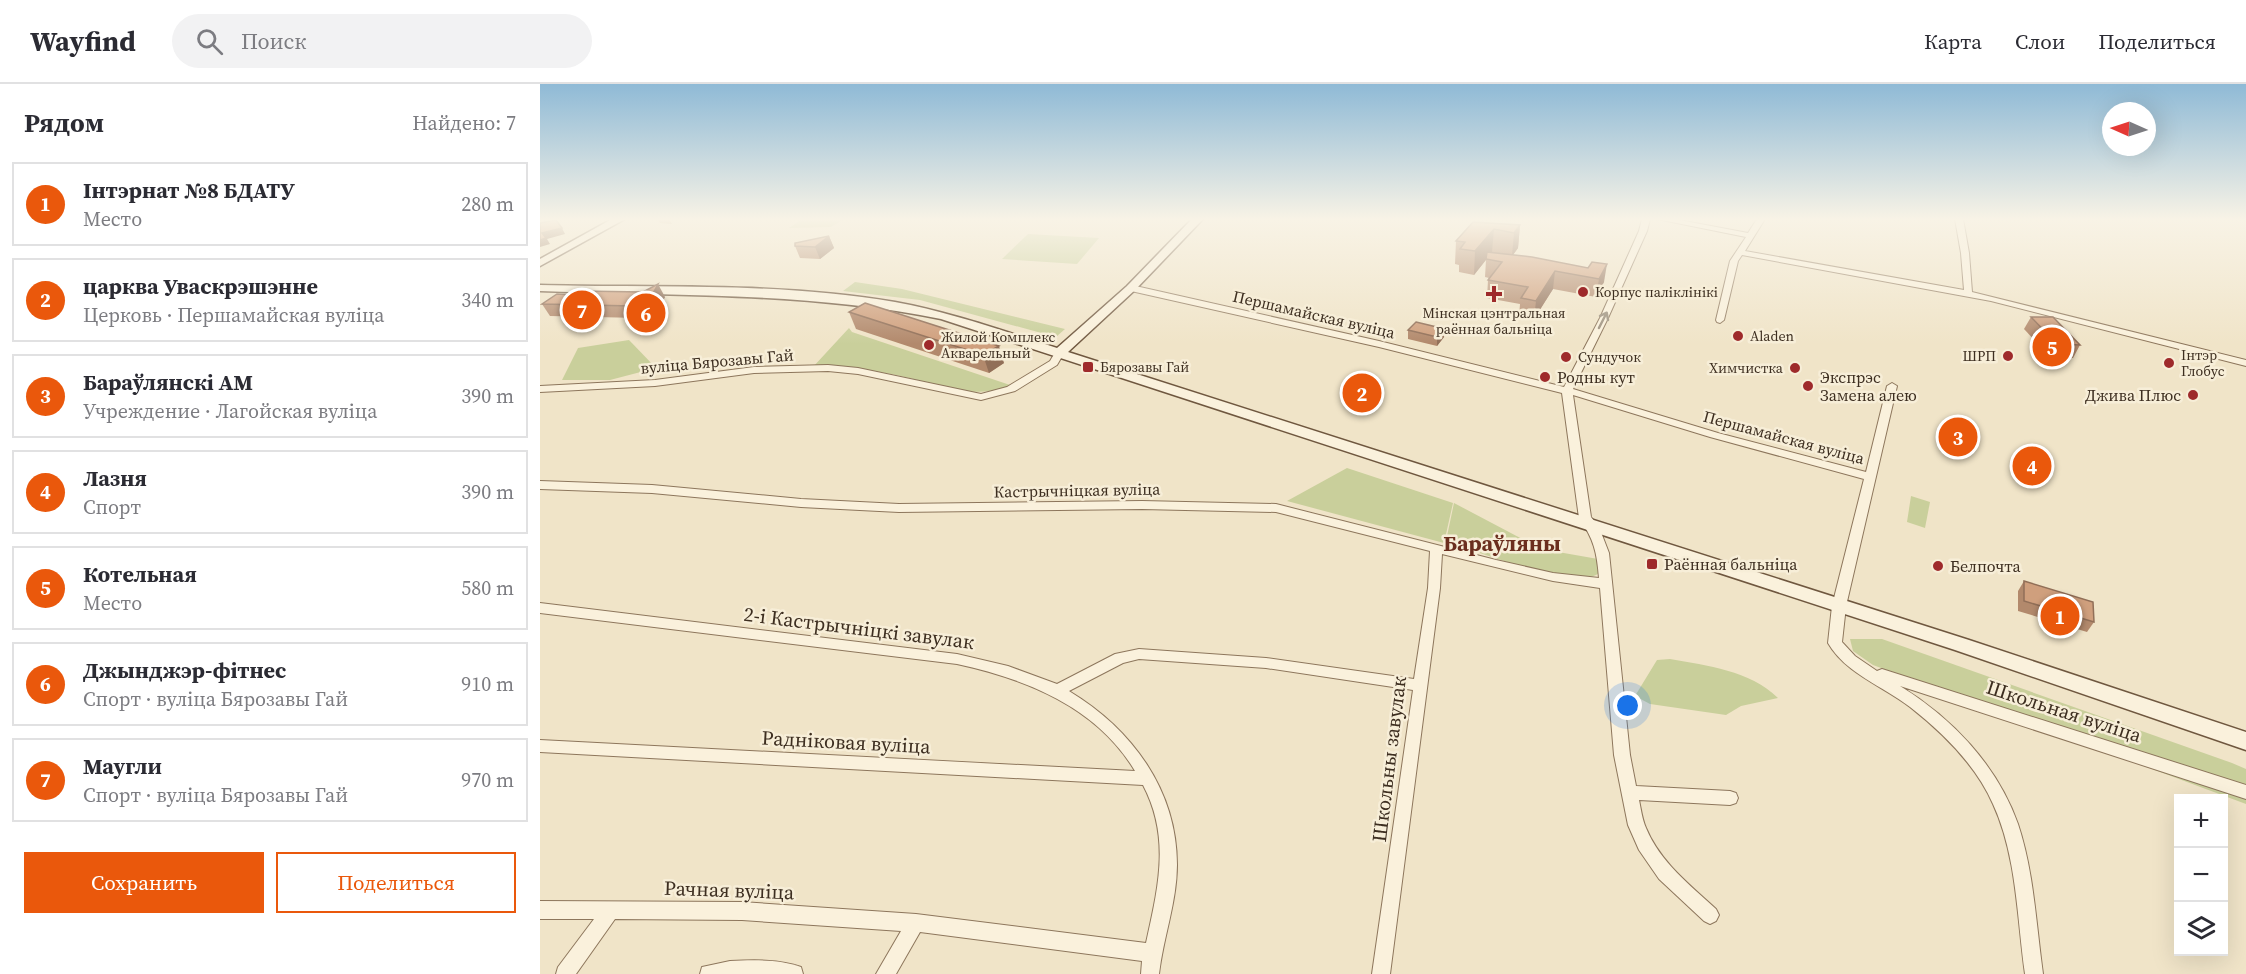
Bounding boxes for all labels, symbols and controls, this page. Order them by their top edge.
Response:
search box [172,14,592,68]
text: Wayfind [30,22,136,60]
icon: search [193,25,226,58]
text: Поиск [241,26,306,56]
text: Карта [1924,27,1982,56]
text: Слои [2015,27,2065,56]
text: Поделиться [2098,27,2216,56]
north arrow [2102,102,2156,156]
text: Рядом [24,105,104,141]
text: Найдено: 7 [412,109,516,137]
text: Інтэрнат №8 БДАТУ [83,175,295,205]
text: 1 [40,190,51,218]
text: 280 m [461,190,514,218]
text: Место [83,205,142,233]
text: царква Уваскрэшэнне [83,271,318,301]
place label: Корпус паліклінікі [1595,282,1718,302]
street label: Першамайская вуліца [1231,285,1398,344]
marker: Мінская цэнтральная раённая бальніца [1485,285,1503,303]
marker: Корпус паліклінікі [1576,285,1590,299]
text: 2 [40,286,51,314]
text: 340 m [461,286,514,314]
pin: 7 [562,288,602,332]
pin: 6 [626,290,666,336]
text: Церковь · Першамайская вуліца [83,301,385,329]
place label: Мінская цэнтральная раённая бальніца [1422,303,1566,339]
one-way arrow [1598,312,1609,330]
pin: 5 [2032,324,2072,370]
place label: Aladen [1750,326,1795,346]
place label: Жилой Комплекс Акварельный [941,327,1056,363]
marker: Aladen [1731,329,1745,343]
marker: Жилой Комплекс Акварельный [922,338,936,352]
street label: вуліца Бярозавы Гай [640,343,794,379]
place label: Інтэр Глобус [2181,345,2225,381]
place label: ШРП [1962,346,1996,366]
place label: Сундучок [1578,347,1641,367]
marker: ШРП [2001,349,2015,363]
marker: Сундучок [1559,350,1573,364]
marker: Інтэр Глобус [2162,356,2176,370]
place label: Бярозавы Гай [1100,357,1189,377]
place label: Химчистка [1709,358,1784,378]
marker: Бярозавы Гай [1081,360,1095,374]
marker: Химчистка [1788,361,1802,375]
place label: Родны кут [1557,366,1636,388]
place label: Экспрэс Замена алею [1820,366,1917,406]
text: Бараўлянскі АМ [83,367,253,397]
pin: 2 [1342,370,1382,416]
marker: Родны кут [1538,370,1552,384]
marker: Экспрэс Замена алею [1801,379,1815,393]
text: 3 [40,382,51,410]
text: 390 m [461,382,514,410]
place label: Джива Плюс [2085,384,2181,406]
marker: Джива Плюс [2186,388,2200,402]
text: Учреждение · Лагойская вуліца [83,397,377,425]
street label: Першамайская вуліца [1701,405,1868,469]
pin: 3 [1938,414,1978,460]
pin: 4 [2012,444,2052,488]
text: Лазня [83,463,147,493]
text: 4 [40,478,51,506]
text: 390 m [461,478,514,506]
street label: Кастрычніцкая вуліца [994,478,1161,502]
text: Спорт [83,493,141,521]
district label: Бараўляны [1443,528,1561,558]
place label: Раённая бальніца [1664,553,1798,575]
place label: Белпочта [1950,555,2022,577]
marker: Раённая бальніца [1645,557,1659,571]
text: Котельная [83,559,197,589]
marker: Белпочта [1931,559,1945,573]
text: 5 [40,574,51,602]
text: 580 m [461,574,514,602]
text: Место [83,589,142,617]
pin: 1 [2040,594,2080,638]
street label: 2-і Кастрычніцкі завулак [742,600,976,656]
text: Джынджэр-фітнес [83,655,286,685]
text: 6 [40,670,51,698]
text: 910 m [461,670,514,698]
street label: Школьная вуліца [1983,673,2146,750]
street label: Школьны завулак [1365,674,1413,844]
text: Спорт · вуліца Бярозавы Гай [83,685,348,713]
your location [1613,691,1642,720]
street label: Радніковая вуліца [761,724,932,760]
text: Маугли [83,751,162,781]
text: 7 [40,766,51,794]
text: 970 m [461,766,514,794]
text: Спорт · вуліца Бярозавы Гай [83,781,348,809]
map controls [2174,794,2228,956]
button: + [2174,794,2228,848]
button: − [2174,848,2228,902]
button: Сохранить [24,852,264,913]
button: Поделиться [276,852,516,913]
street label: Рачная вуліца [663,874,795,906]
button: layers [2174,902,2228,956]

